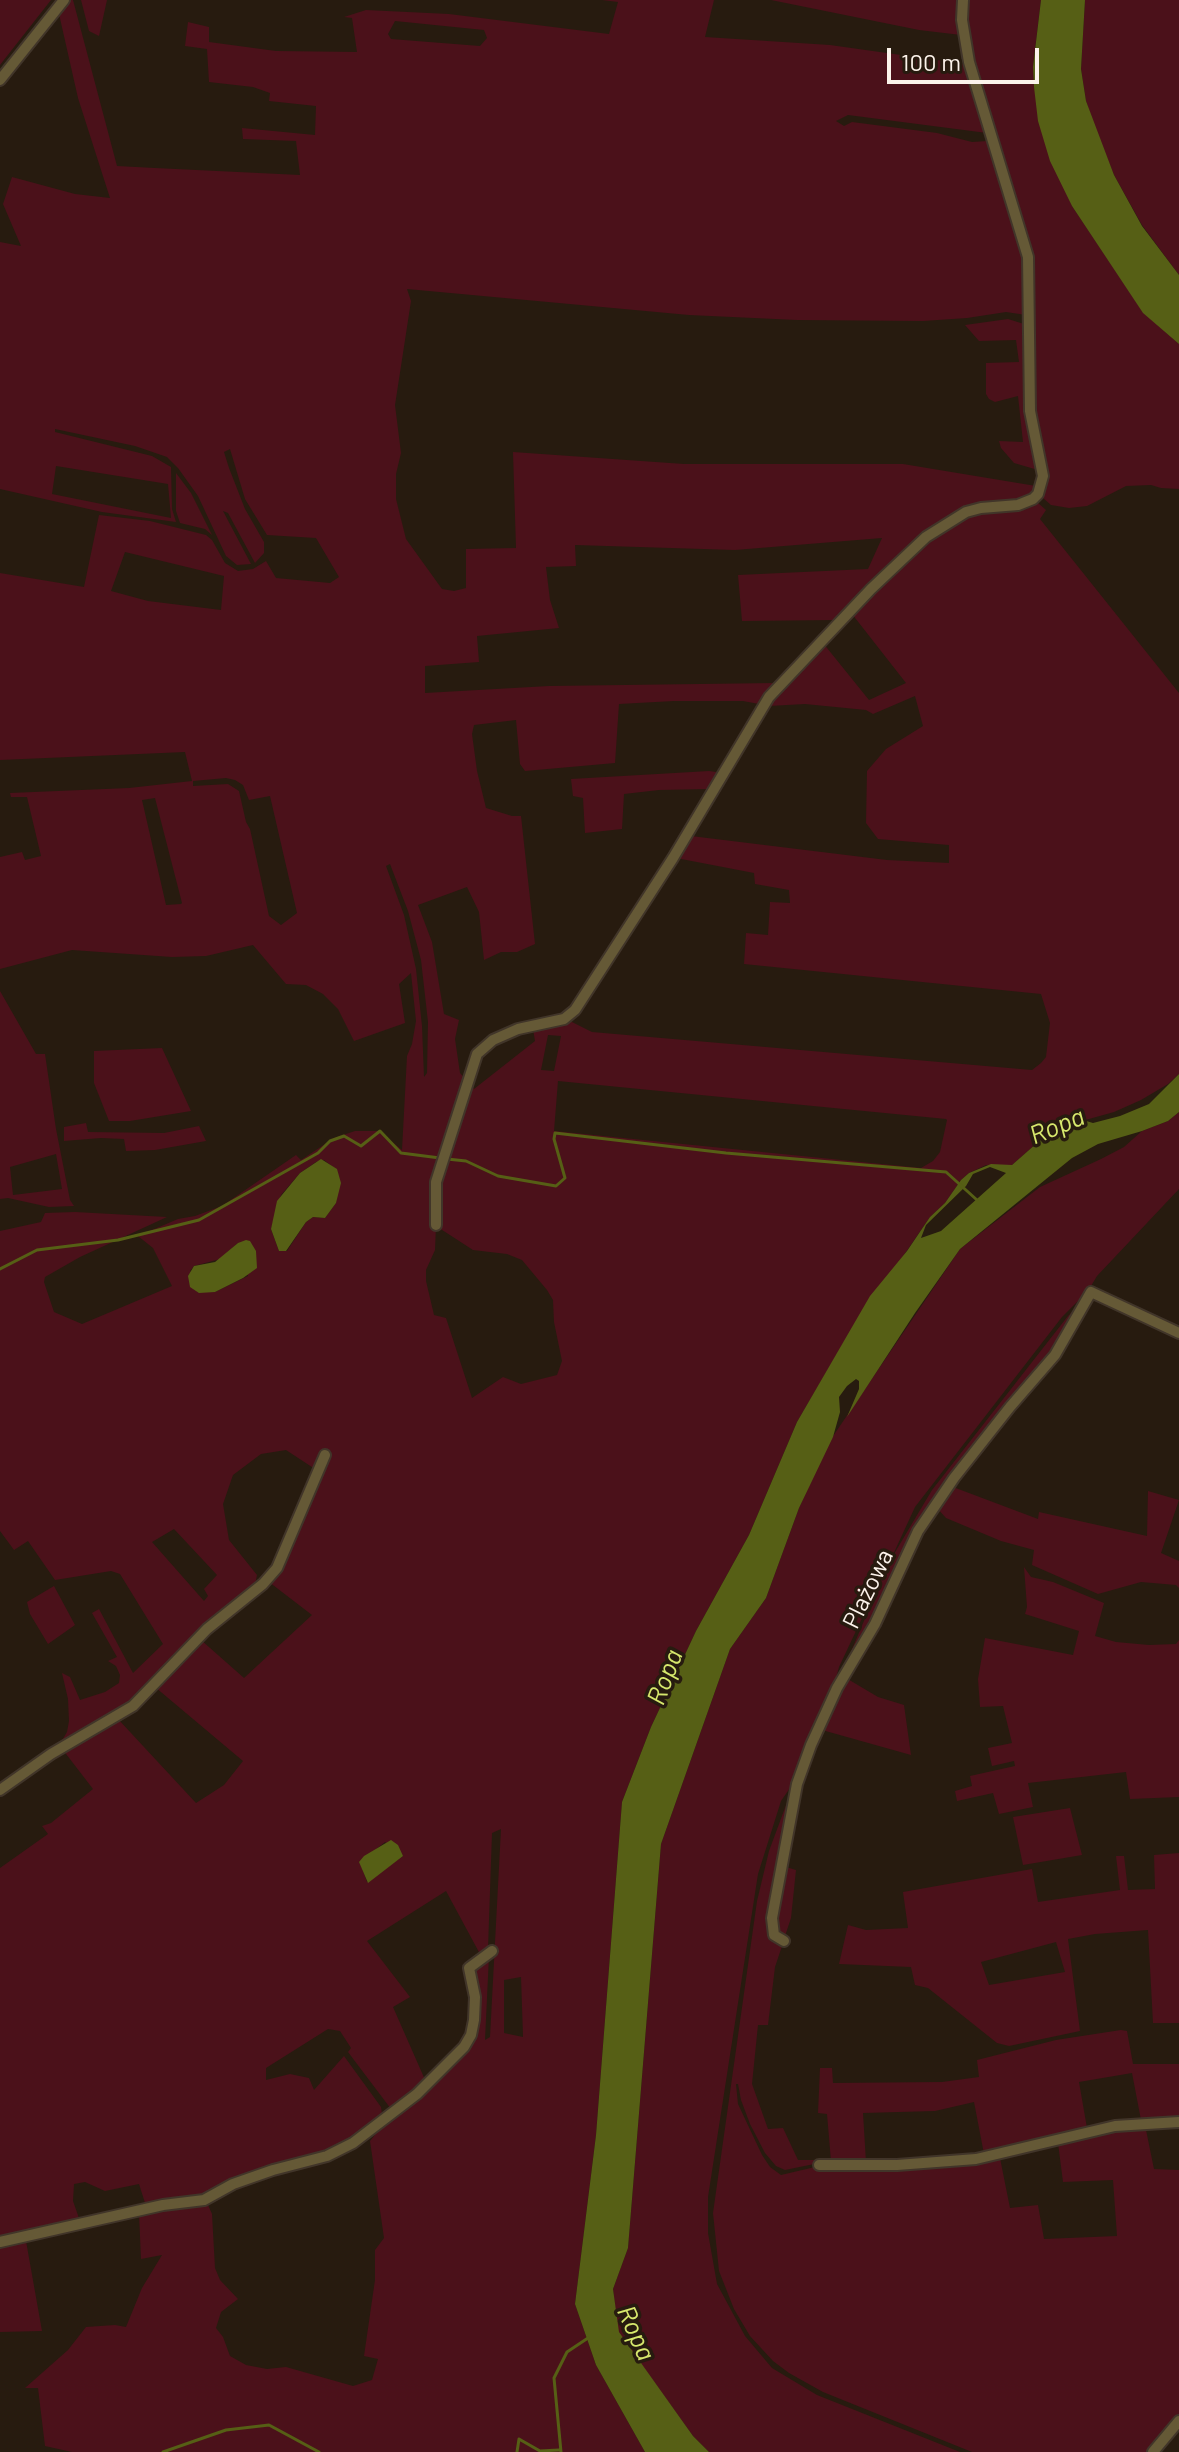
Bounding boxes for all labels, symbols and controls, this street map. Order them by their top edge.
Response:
scale bar [891,32,1043,82]
text: 100 m [901,47,961,76]
water label: Ropa [1025,1101,1089,1151]
street label: Plażowa [837,1545,899,1633]
water label: Ropa [640,1645,690,1709]
water label: Ropa [610,2301,662,2365]

